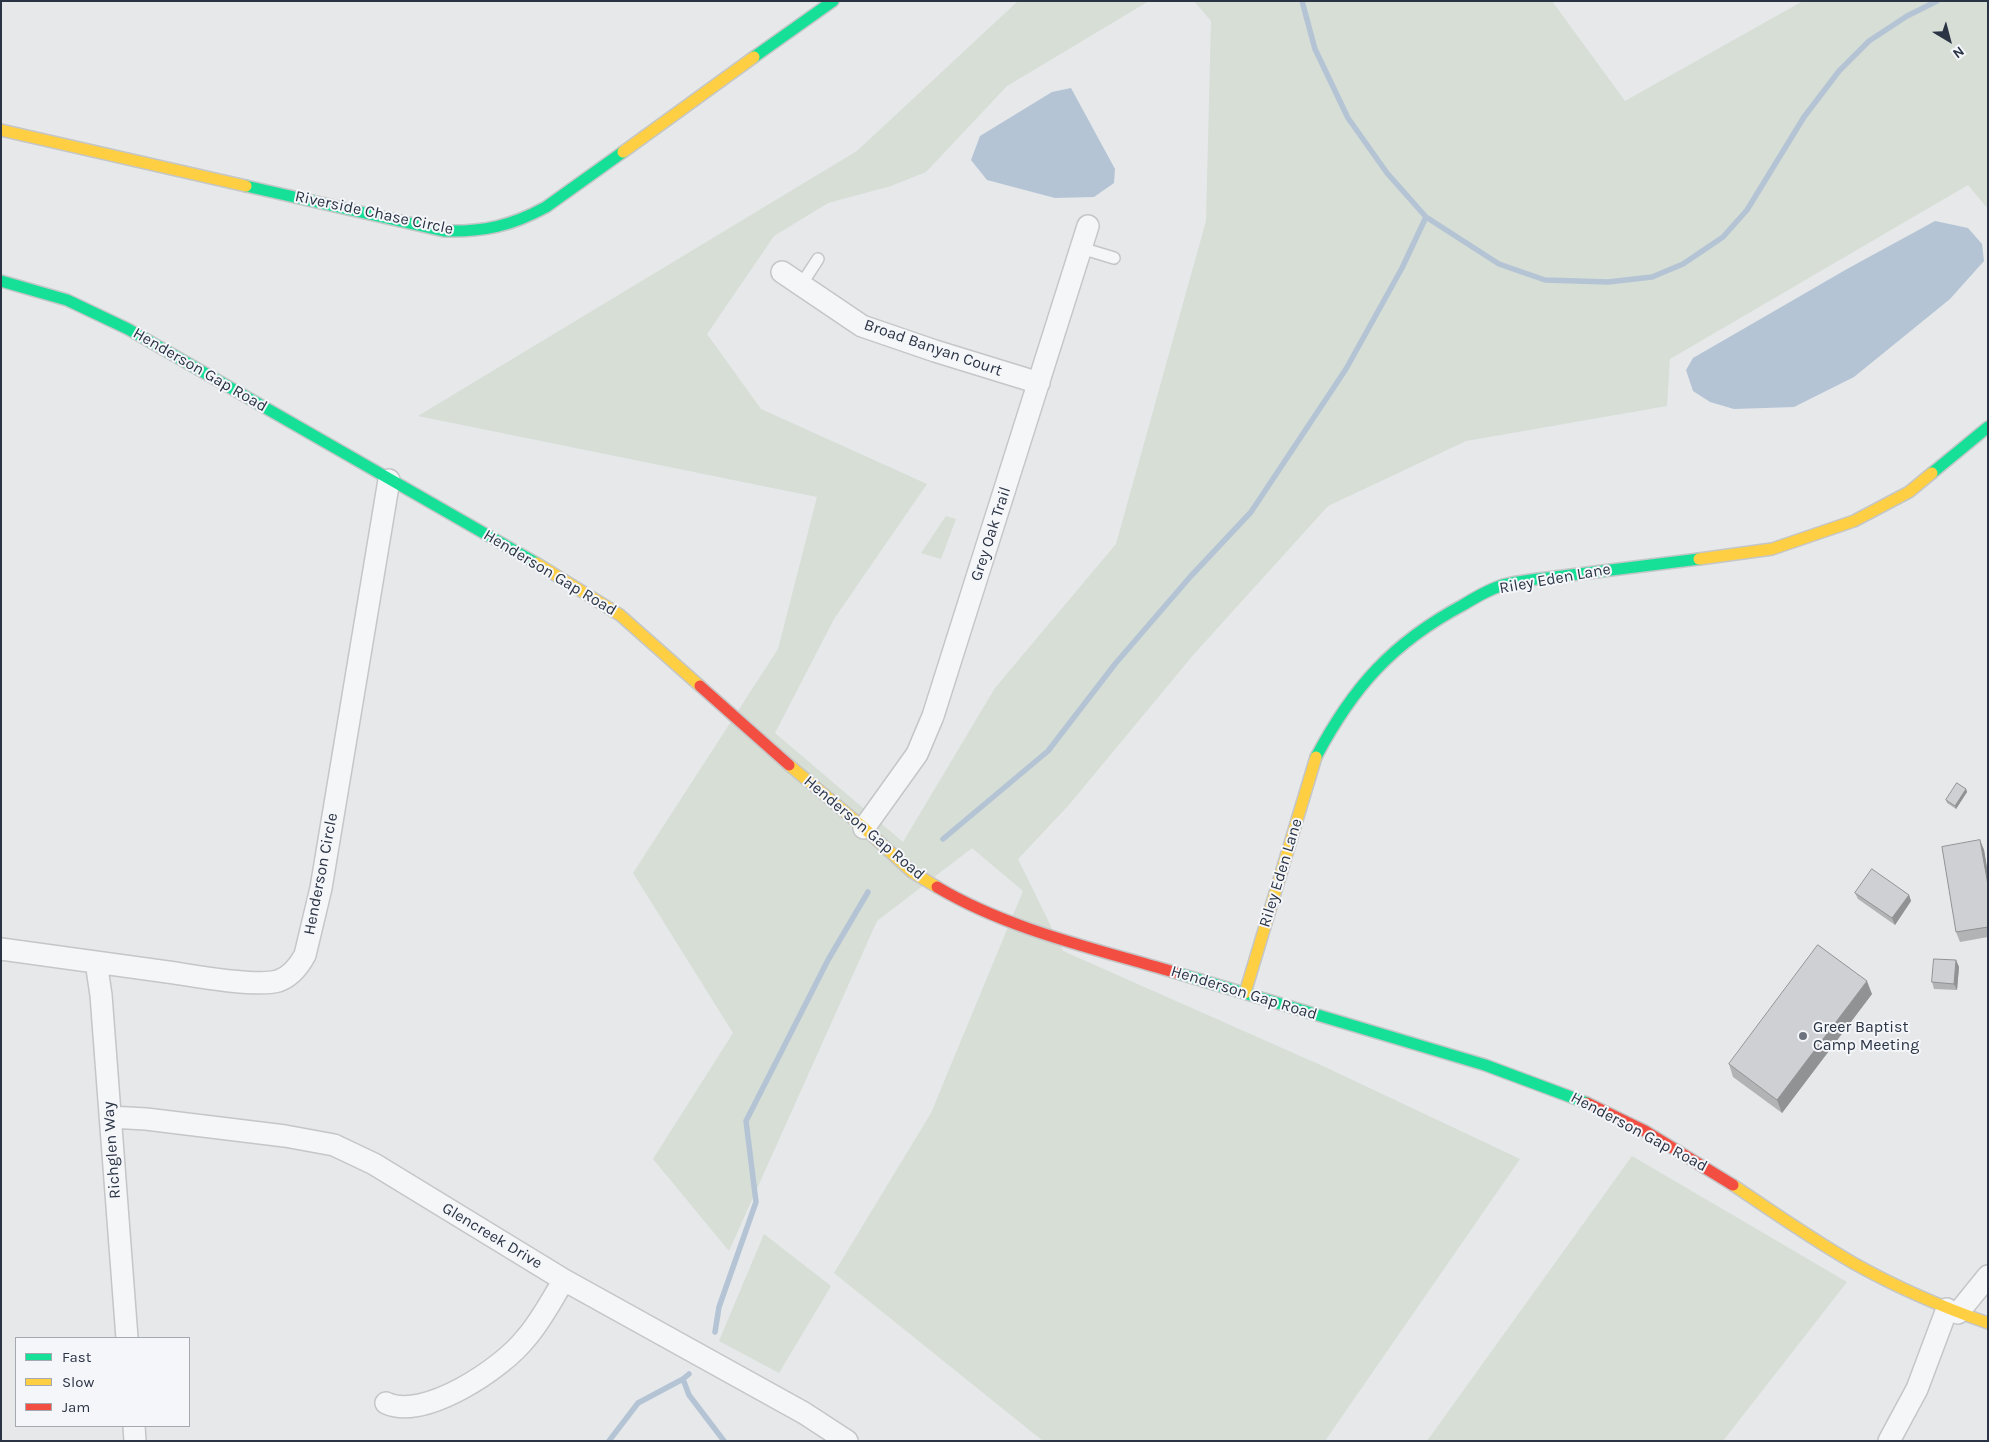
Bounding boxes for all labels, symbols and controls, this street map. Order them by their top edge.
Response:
north arrow [1924,15,1974,65]
text: N [1949,43,1967,62]
street label: Riverside Chase Circle [293,187,455,239]
street label: Broad Banyan Court [861,315,1005,381]
street label: Henderson Gap Road [129,324,271,416]
street label: Grey Oak Trail [967,484,1015,584]
street label: Henderson Gap Road [480,526,620,620]
street label: Riley Eden Lane [1498,560,1612,598]
street label: Henderson Gap Road [800,772,928,884]
street label: Henderson Circle [300,811,342,937]
street label: Riley Eden Lane [1255,816,1307,930]
street label: Henderson Gap Road [1169,962,1319,1024]
place label: Greer Baptist Camp Meeting [1813,1017,1919,1055]
marker: Greer Baptist Camp Meeting [1797,1030,1809,1042]
street label: Henderson Gap Road [1567,1088,1711,1176]
street label: Richglen Way [99,1101,125,1199]
street label: Glencreek Drive [438,1199,546,1273]
legend [15,1337,190,1427]
text: Fast [62,1348,91,1366]
text: Slow [62,1373,94,1391]
text: Jam [62,1398,90,1416]

